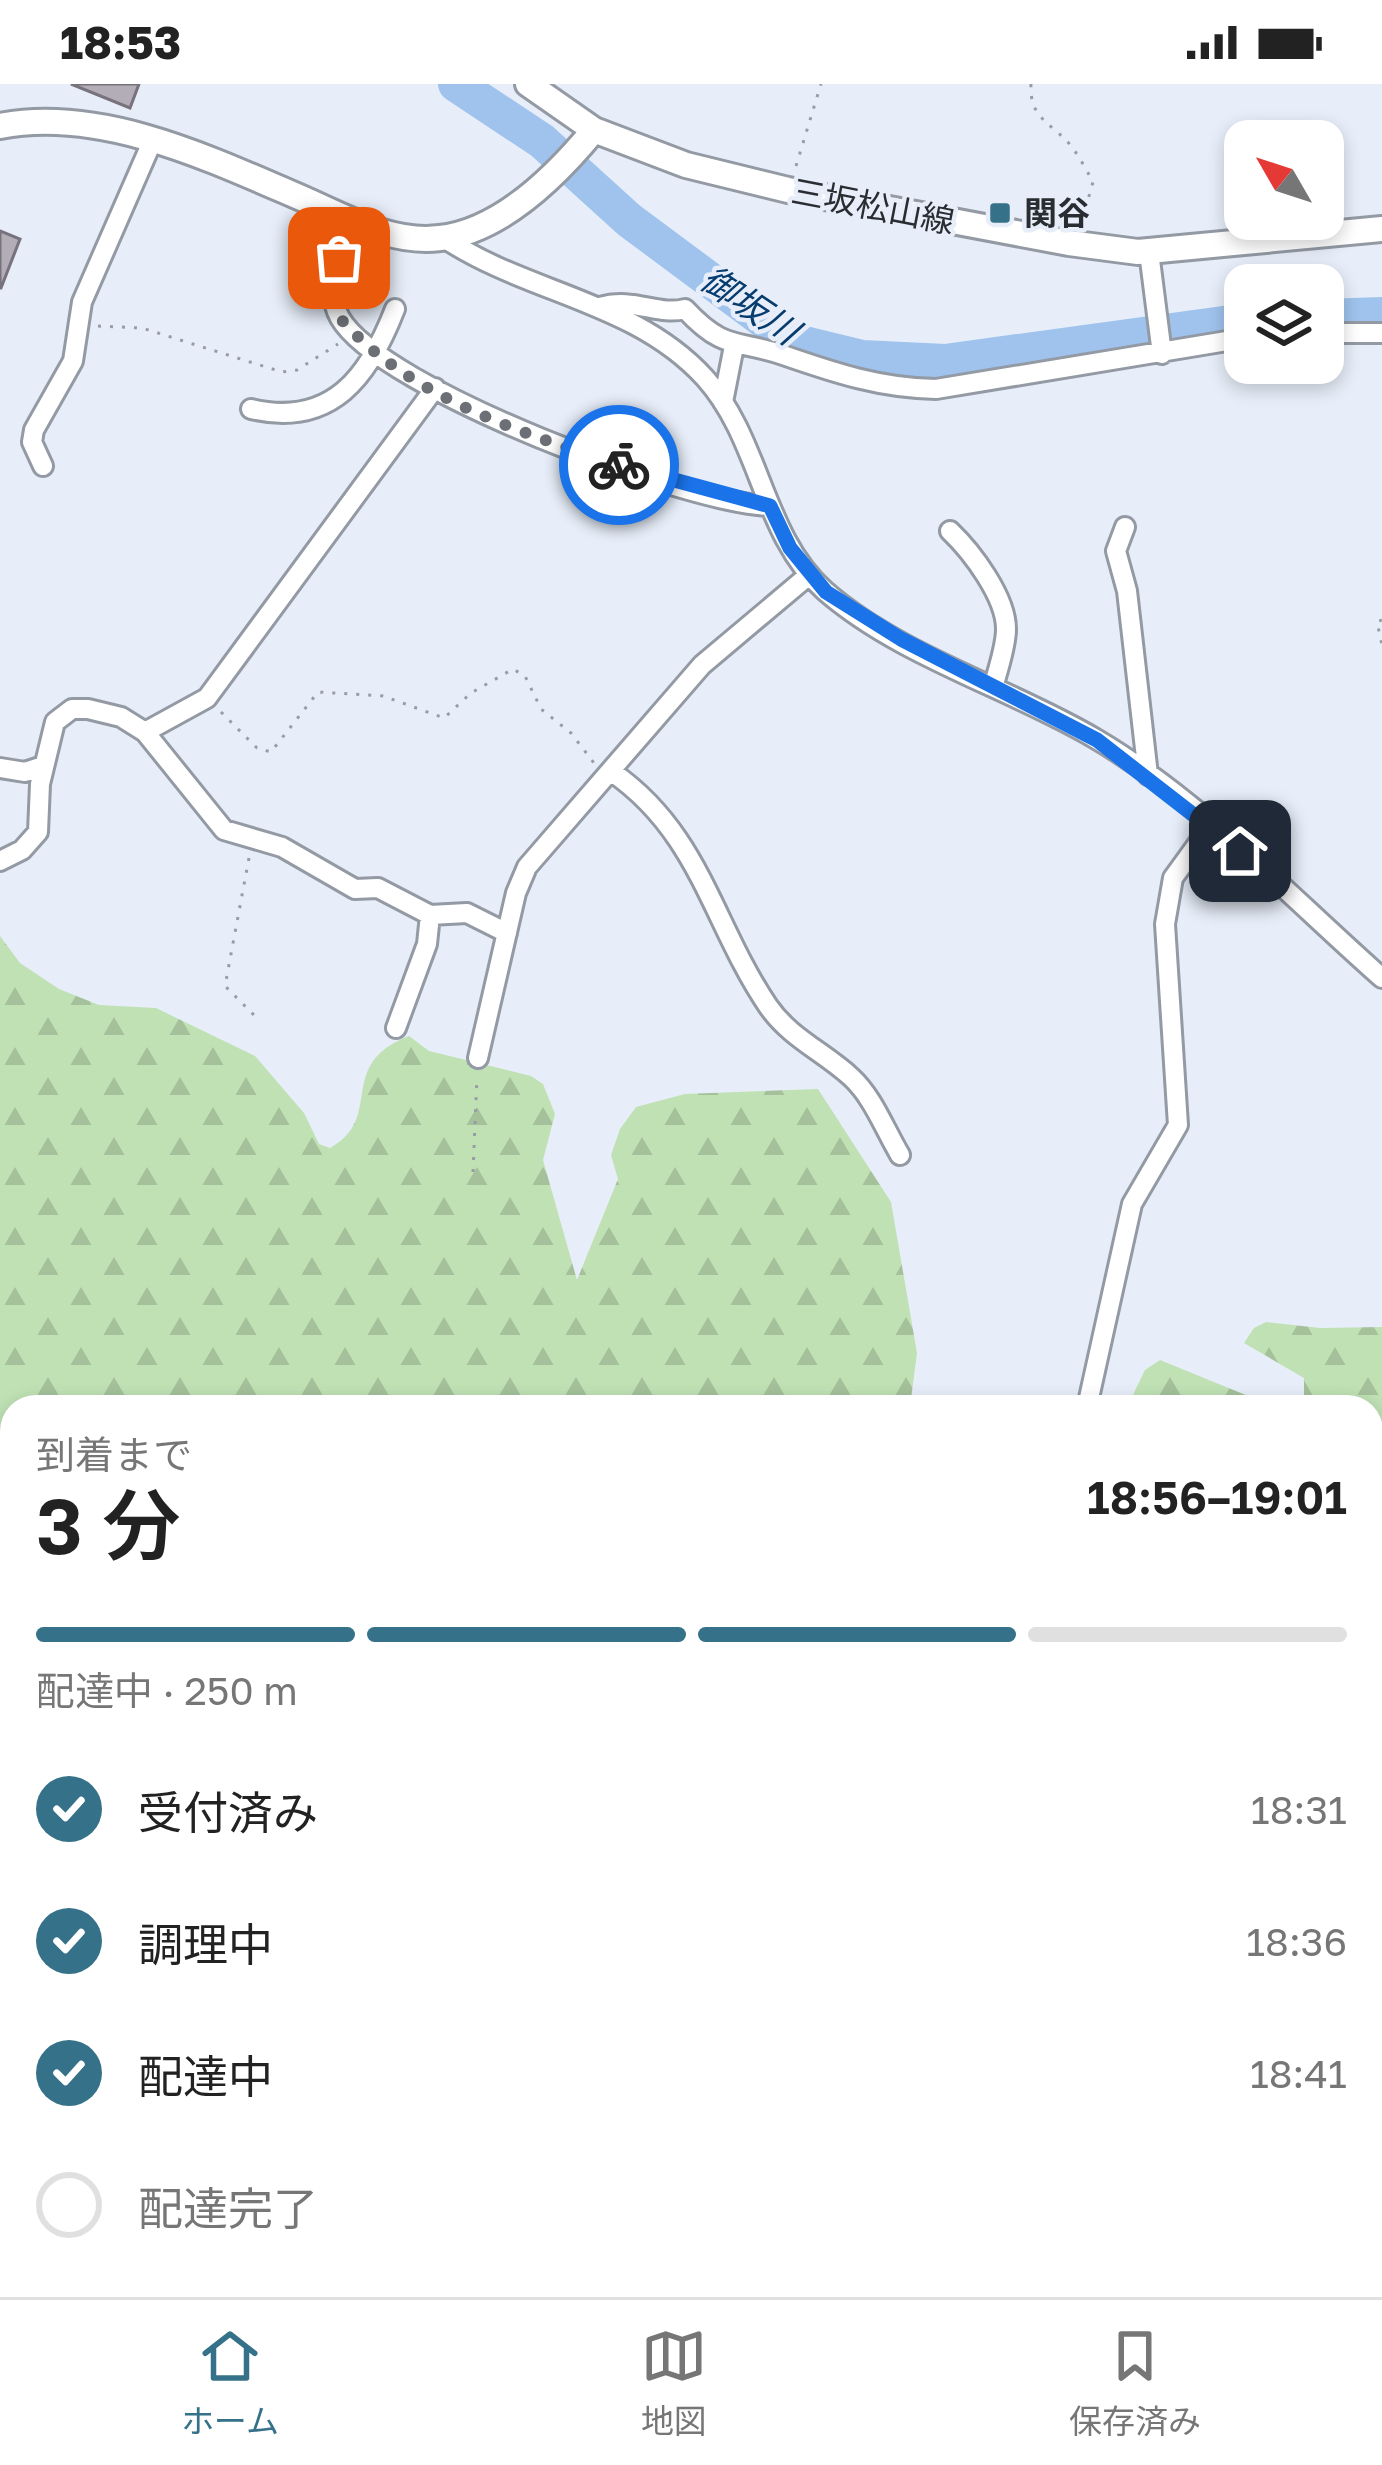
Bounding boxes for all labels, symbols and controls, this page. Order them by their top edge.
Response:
text: 18:53 [60,15,181,69]
north arrow [1224,120,1344,240]
map controls [1224,120,1344,384]
street label: 三坂松山線 [788,171,958,240]
place label: 関谷 [1024,193,1090,232]
marker: 関谷 [987,200,1013,226]
pin [288,207,390,309]
icon: bag [306,225,372,291]
water label: 御坂川 [693,257,810,355]
button: layers [1224,264,1344,384]
courier [559,405,679,525]
icon: bike [586,432,652,498]
pin [1189,800,1291,902]
icon: home [1207,818,1273,884]
text: 到着まで [36,1431,192,1478]
text: 18:56–19:01 [1087,1470,1347,1524]
text: 3 分 [36,1478,181,1571]
text: 配達中 · 250 m [36,1667,298,1714]
icon: check [36,1776,102,1842]
text: 受付済み [138,1785,318,1839]
text: 18:31 [1251,1786,1347,1833]
icon: check [36,1908,102,1974]
text: 調理中 [138,1917,273,1971]
text: 18:36 [1246,1918,1347,1965]
icon: check [36,2040,102,2106]
text: 配達中 [138,2049,273,2103]
text: 18:41 [1250,2050,1347,2097]
text: 配達完了 [138,2181,318,2235]
tab: ホーム [181,2323,279,2443]
tab: 地図 [641,2323,707,2443]
tab: 保存済み [1069,2323,1201,2443]

